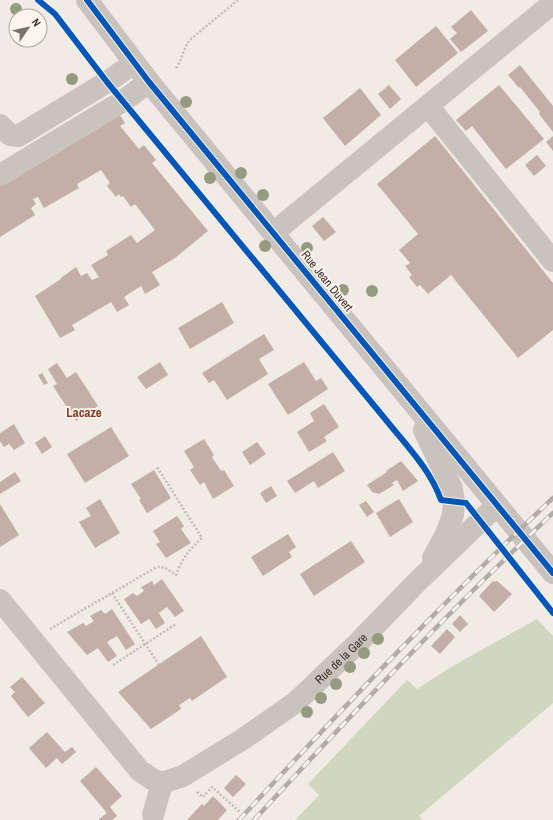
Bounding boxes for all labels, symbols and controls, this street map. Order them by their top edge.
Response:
north arrow [8,8,48,48]
text: N [29,16,44,29]
street label: Rue Jean Duvert [298,247,357,315]
district label: Lacaze [66,404,102,421]
street label: Rue de la Gare [312,630,371,688]

